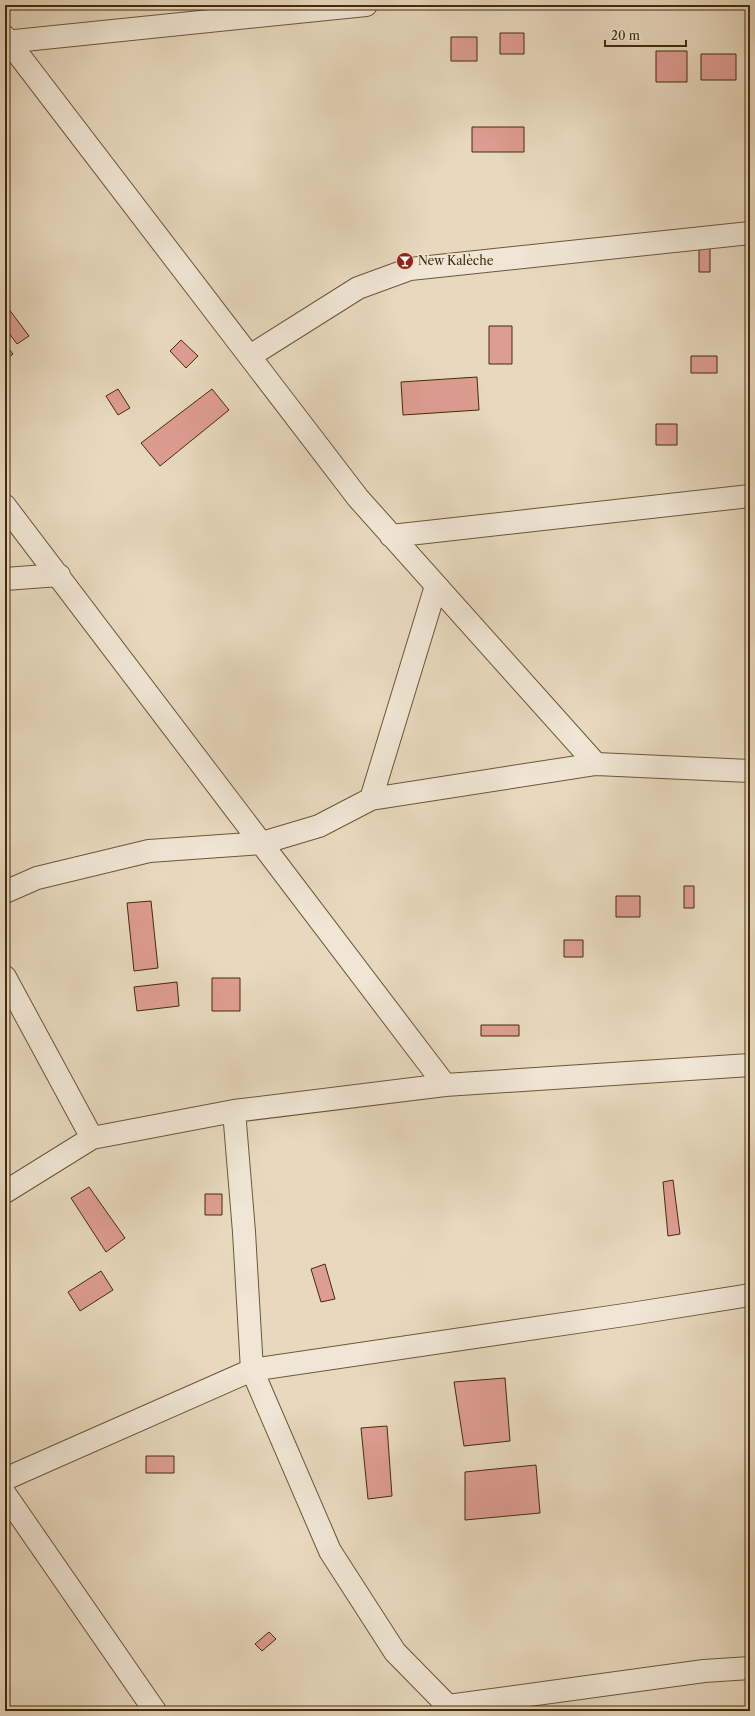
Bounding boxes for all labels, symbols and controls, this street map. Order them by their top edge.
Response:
scale bar [605,22,686,48]
text: 20 m [611,28,640,43]
bar icon: New Kalèche [395,251,415,271]
place label: New Kalèche [418,253,494,268]

